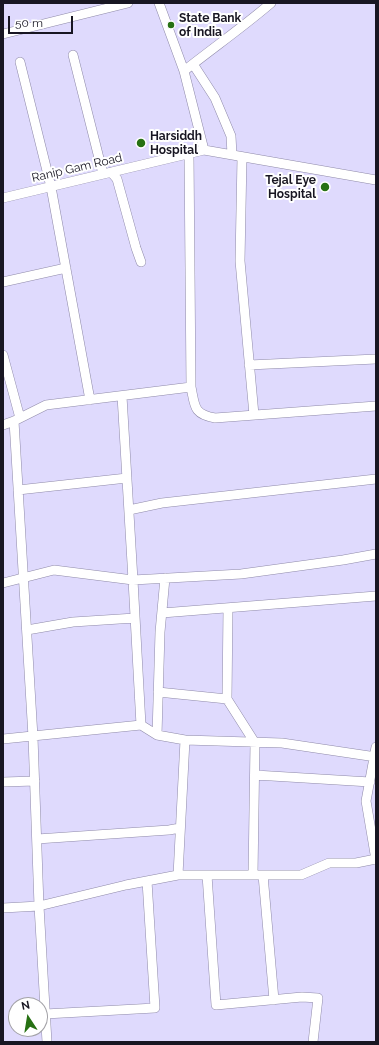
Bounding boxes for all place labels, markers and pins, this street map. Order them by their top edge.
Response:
place label: State Bank of India [179,11,241,39]
marker: State Bank of India [166,20,176,30]
place label: Harsiddh Hospital [150,129,202,157]
marker: Harsiddh Hospital [135,137,147,149]
place label: Tejal Eye Hospital [265,173,316,201]
marker: Tejal Eye Hospital [319,181,331,193]

